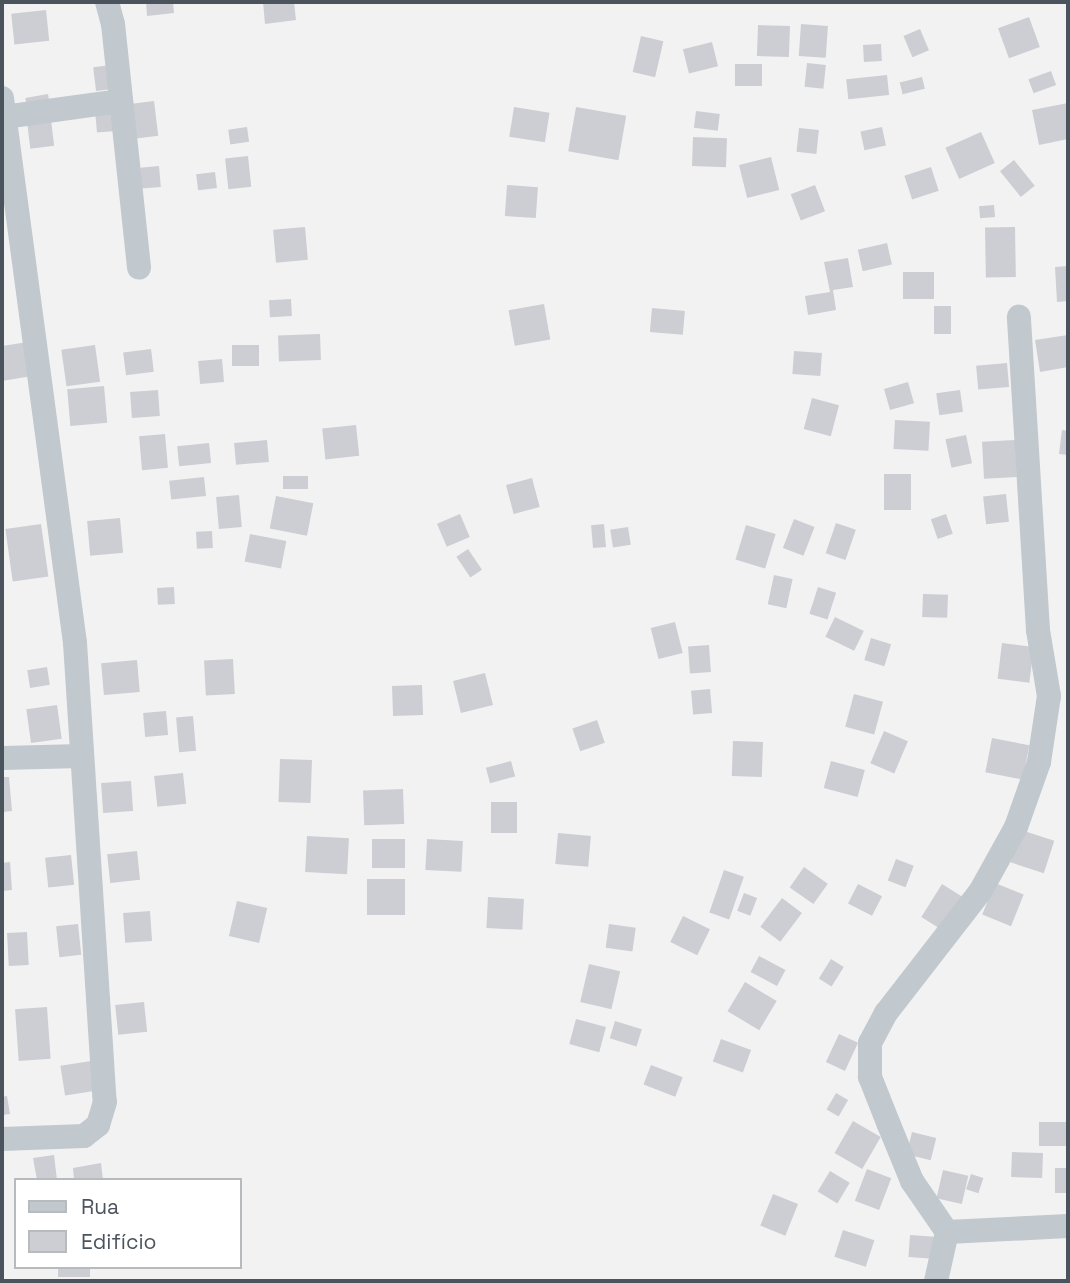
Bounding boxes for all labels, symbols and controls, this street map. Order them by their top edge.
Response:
legend [14,1178,242,1269]
text: Rua [81,1193,119,1220]
text: Edifício [81,1228,157,1255]

